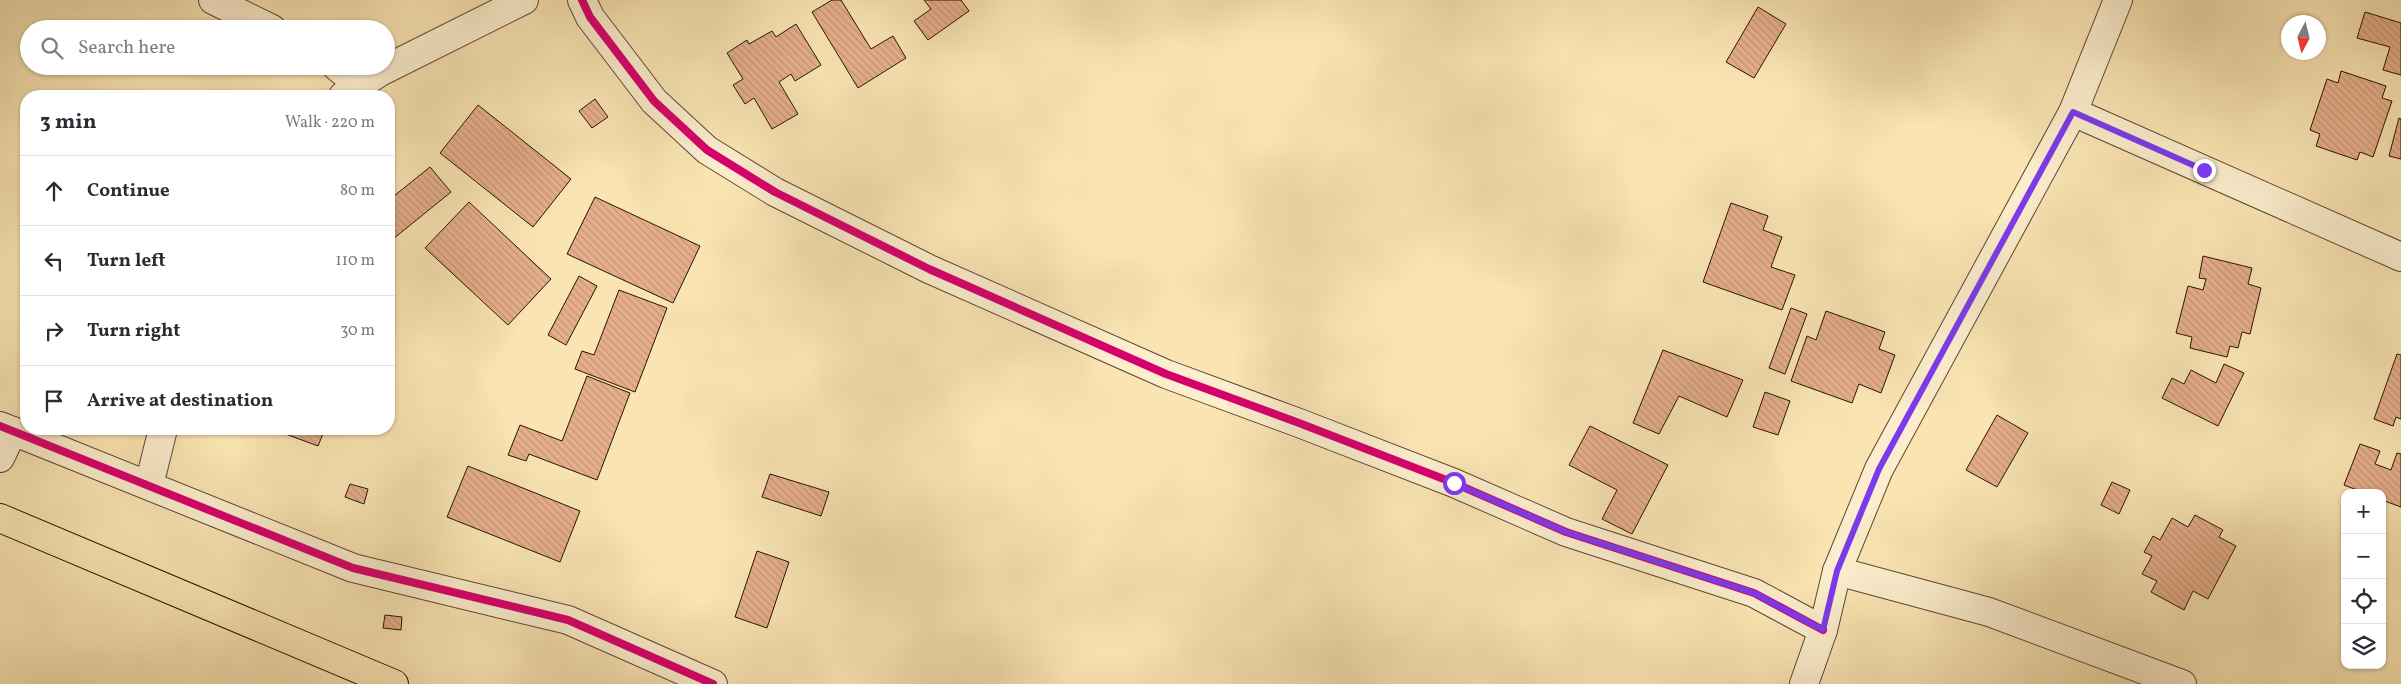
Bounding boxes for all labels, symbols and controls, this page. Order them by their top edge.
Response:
north arrow [2281,15,2326,60]
search box [20,20,395,75]
icon: search [38,34,66,62]
text: Search here [78,35,175,61]
text: 3 min [40,108,96,137]
text: Walk · 220 m [285,112,375,134]
route end [2193,159,2216,182]
icon: ahead [40,177,68,205]
text: Continue [87,178,170,204]
text: 80 m [340,180,375,202]
icon: left [40,247,68,275]
text: Turn left [87,248,166,274]
text: 110 m [336,250,375,272]
icon: right [40,317,68,345]
text: Turn right [87,318,180,344]
text: 30 m [340,320,375,342]
icon: arrive [40,387,68,415]
text: Arrive at destination [87,388,273,414]
route start [1443,472,1466,495]
map controls [2341,489,2386,669]
button: + [2341,489,2386,534]
button: − [2341,534,2386,579]
button: locate [2341,579,2386,624]
button: layers [2341,624,2386,669]

